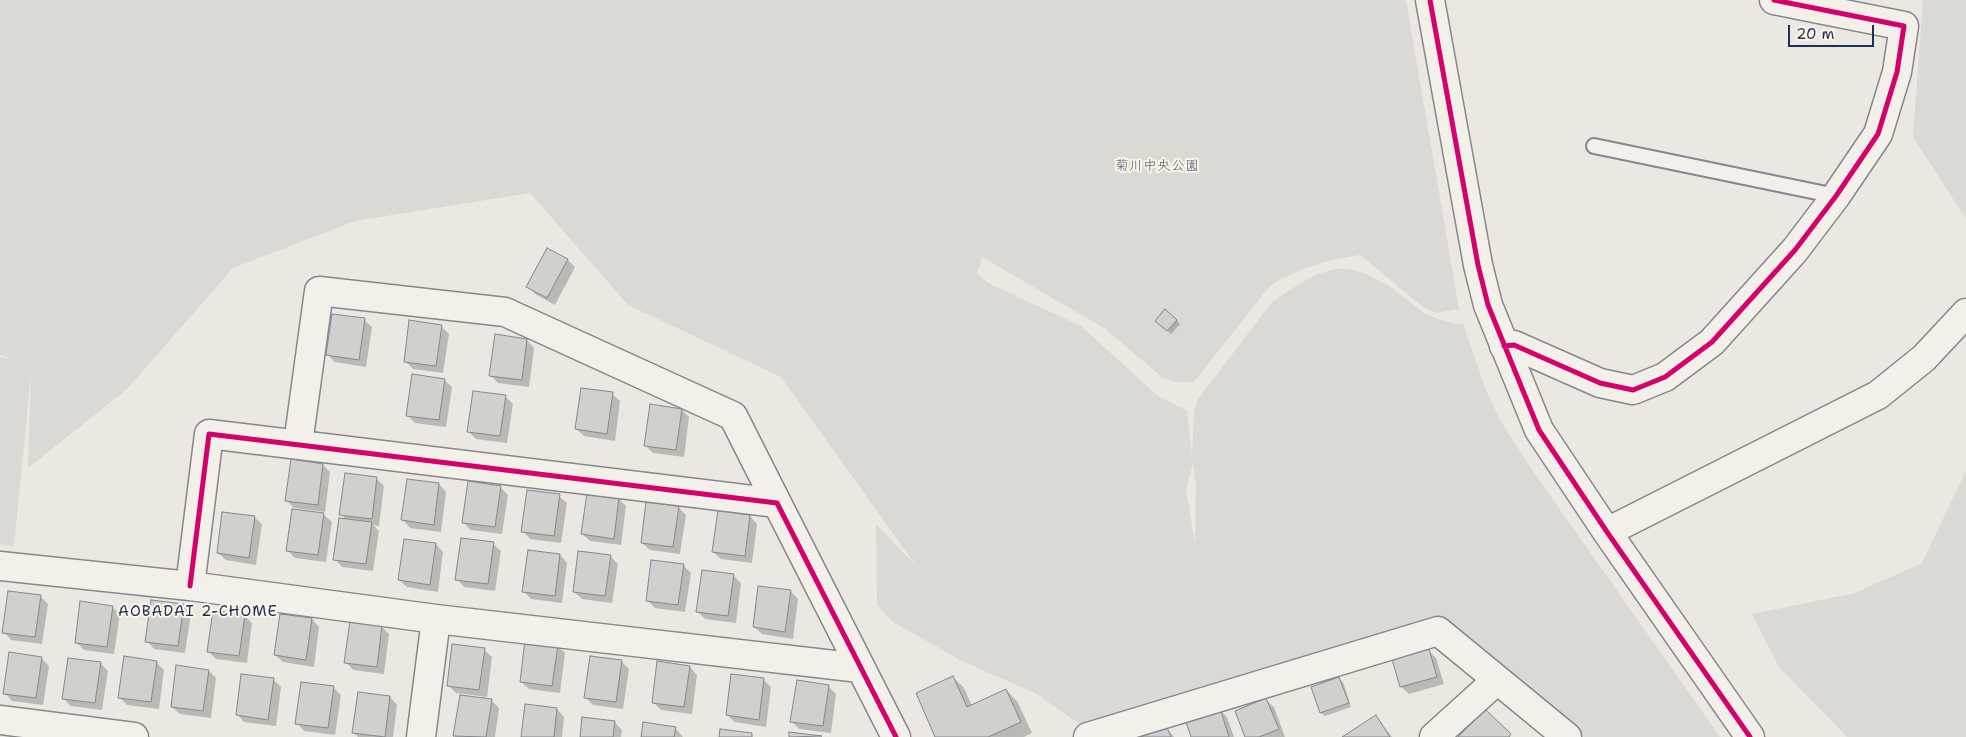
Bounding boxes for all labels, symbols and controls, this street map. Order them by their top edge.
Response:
scale bar [1791,15,1877,47]
text: 20 m [1796,24,1835,44]
park label: 菊川中央公園 [1115,158,1199,174]
district label: AOBADAI 2-CHOME [116,603,280,621]

